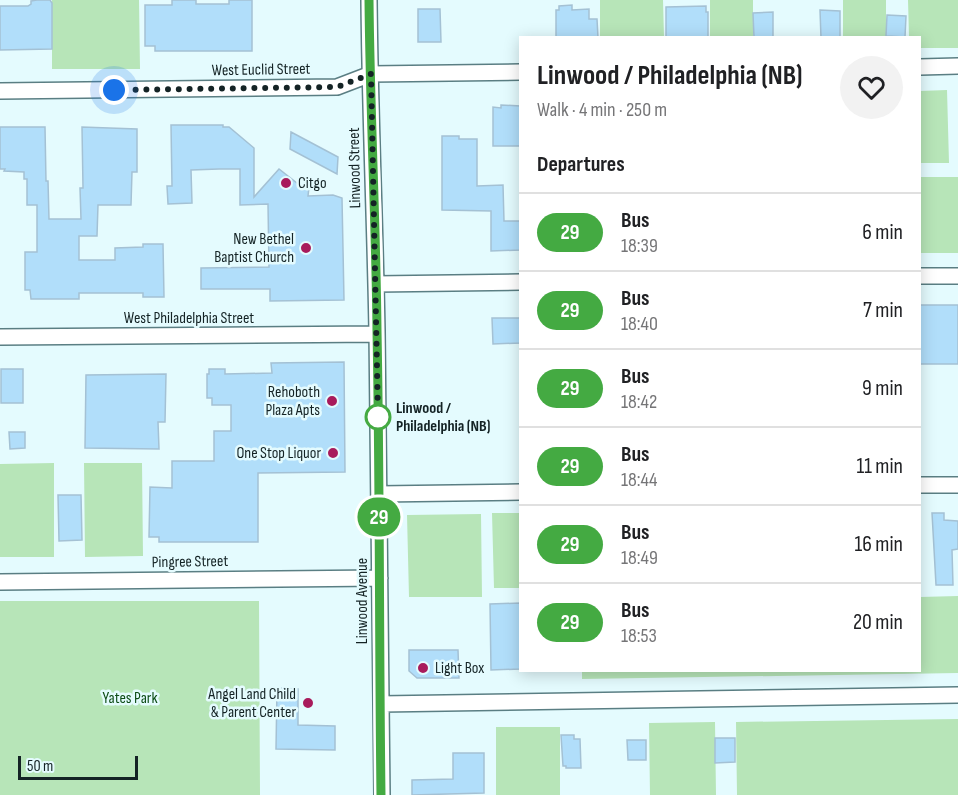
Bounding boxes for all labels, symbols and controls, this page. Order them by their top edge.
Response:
button: heart [840,56,903,119]
text: Linwood / Philadelphia (NB) [537,59,803,92]
street label: West Euclid Street [211,60,311,80]
your location [99,75,129,105]
text: Walk · 4 min · 250 m [537,98,667,122]
street label: Linwood Street [345,127,365,209]
text: Departures [537,151,625,178]
place label: Citgo [298,174,327,193]
marker: Citgo [279,176,293,190]
text: Bus [621,207,650,234]
text: 6 min [862,219,903,246]
text: 29 [560,220,580,245]
place label: New Bethel Baptist Church [214,230,294,267]
text: 18:39 [621,234,658,258]
marker: New Bethel Baptist Church [299,241,313,255]
text: Bus [621,285,650,312]
text: 7 min [863,297,903,324]
text: 29 [560,298,580,323]
street label: West Philadelphia Street [124,309,254,328]
text: 18:40 [621,312,658,336]
text: Bus [621,363,650,390]
text: 9 min [862,375,903,402]
text: 29 [560,376,580,401]
place label: Rehoboth Plaza Apts [265,383,320,420]
text: 18:42 [621,390,657,414]
marker: Rehoboth Plaza Apts [325,394,339,408]
place label: Linwood / Philadelphia (NB) [396,399,490,436]
marker: Linwood / Philadelphia (NB) [365,404,391,430]
text: Bus [621,441,650,468]
place label: One Stop Liquor [236,444,321,463]
marker: One Stop Liquor [326,446,340,460]
text: 11 min [856,453,903,480]
text: 29 [560,454,580,479]
text: 18:44 [621,468,657,492]
line badge: 29 [352,498,406,536]
text: 29 [369,505,389,530]
text: Bus [621,519,650,546]
text: 16 min [855,531,903,558]
text: 29 [560,532,580,557]
text: 18:49 [621,546,658,570]
street label: Pingree Street [152,552,229,572]
street label: Linwood Avenue [353,558,372,644]
text: Bus [621,597,650,624]
text: 20 min [853,609,903,636]
text: 29 [560,610,580,635]
text: 18:53 [621,624,657,648]
place label: Light Box [435,659,484,678]
marker: Light Box [416,661,430,675]
place label: Angel Land Child & Parent Center [207,685,296,722]
park label: Yates Park [102,689,158,708]
marker: Angel Land Child & Parent Center [301,696,315,710]
scale bar [18,753,138,780]
text: 50 m [27,757,53,776]

